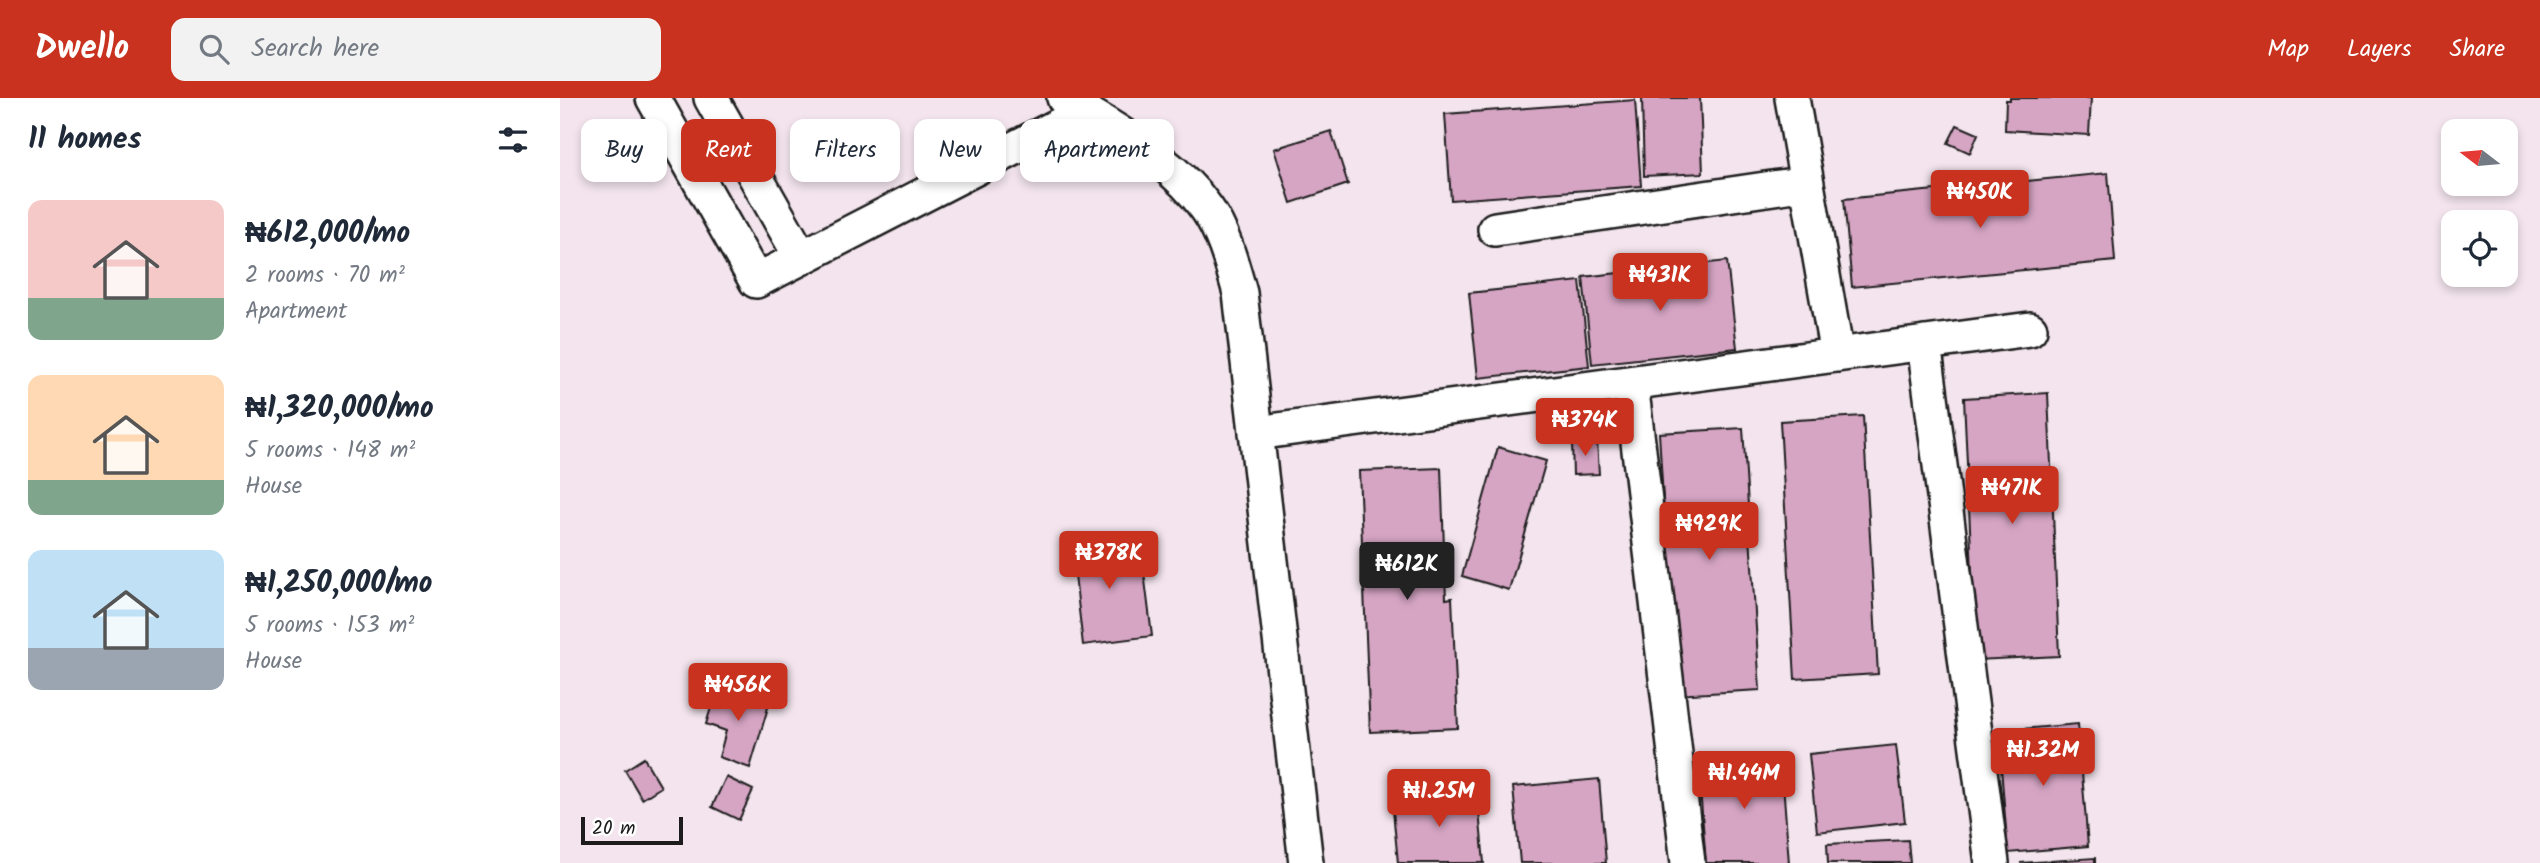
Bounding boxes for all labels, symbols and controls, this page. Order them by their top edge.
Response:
search box [171,18,661,81]
text: Dwello [35,23,129,76]
text: Search here [251,28,379,70]
icon: search [195,30,233,68]
text: Map [2267,30,2309,69]
text: Layers [2347,30,2411,69]
text: Share [2449,30,2505,69]
text: 11 homes [28,116,141,164]
chip: Buy [581,119,667,182]
chip: Rent [681,119,776,182]
chip: Filters [790,119,900,182]
chip: New [914,119,1006,182]
chip: Apartment [1020,119,1174,182]
north arrow [2441,119,2518,196]
map controls [2441,119,2518,287]
icon: filters [494,121,532,159]
pin: ₦450K [1931,170,2029,230]
text: ₦450K [1947,175,2013,211]
text: ₦612,000/mo [245,210,410,258]
button: locate [2441,210,2518,287]
icon: home [84,228,168,312]
pin: ₦431K [1611,254,1709,313]
text: 2 rooms · 70 m² [245,258,405,294]
text: ₦431K [1629,258,1691,294]
text: Apartment [245,294,347,330]
text: ₦1,320,000/mo [245,385,434,433]
pin: ₦374K [1536,398,1634,458]
icon: home [84,403,168,487]
text: ₦374K [1552,403,1618,439]
text: 5 rooms · 148 m² [245,433,415,469]
pin: ₦471K [1963,466,2061,526]
text: House [245,469,302,505]
text: ₦471K [1982,471,2042,507]
pin: ₦929K [1660,503,1758,562]
text: ₦929K [1675,507,1743,543]
pin: ₦378K [1060,532,1158,591]
text: ₦378K [1075,536,1143,572]
pin: ₦612K [1358,542,1456,602]
text: ₦612K [1375,547,1439,583]
text: ₦1,250,000/mo [245,560,432,608]
icon: home [84,578,168,662]
text: 5 rooms · 153 m² [245,608,414,644]
text: House [245,644,302,680]
pin: ₦456K [689,664,787,723]
text: ₦456K [704,668,772,704]
pin: ₦1.32M [1986,728,2100,788]
text: ₦1.32M [2007,733,2079,769]
pin: ₦1.44M [1687,752,1801,811]
text: ₦1.44M [1708,756,1780,792]
pin: ₦1.25M [1382,770,1496,829]
text: ₦1.25M [1403,774,1475,810]
scale bar [581,814,682,846]
text: 20 m [592,814,635,844]

